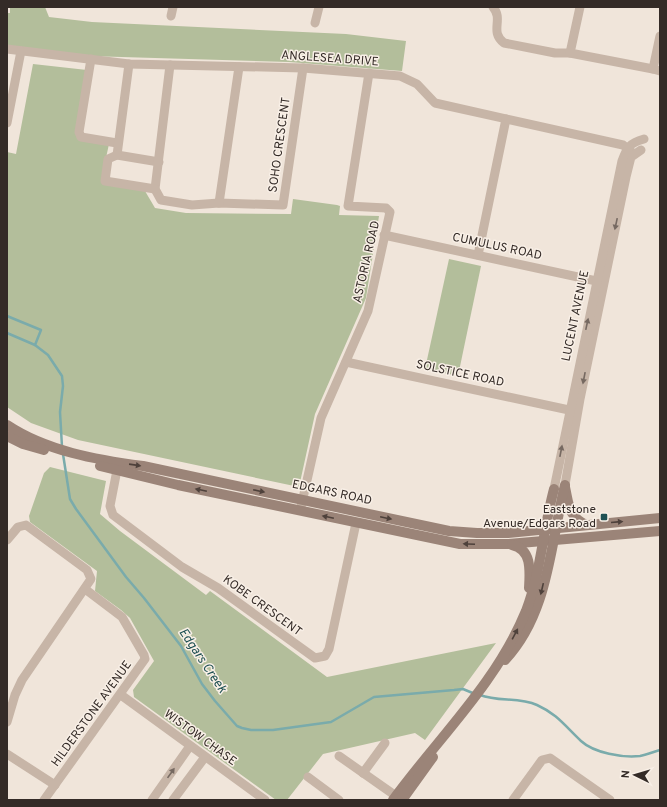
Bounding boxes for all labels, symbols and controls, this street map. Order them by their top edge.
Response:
street label: ANGLESEA DRIVE [281,48,379,70]
street label: SOHO CRESCENT [265,96,295,194]
one-way arrow [613,218,619,230]
street label: ASTORIA ROAD [350,219,384,305]
street label: CUMULUS ROAD [451,230,543,264]
street label: LUCENT AVENUE [559,269,593,363]
one-way arrow [584,318,590,330]
street label: SOLSTICE ROAD [414,357,506,391]
one-way arrow [580,372,586,385]
one-way arrow [558,445,564,457]
one-way arrow [129,462,141,468]
street label: EDGARS ROAD [291,477,373,509]
one-way arrow [195,486,207,492]
one-way arrow [253,489,265,495]
place label: Eaststone Avenue/Edgars Road [483,502,596,532]
marker: Eaststone Avenue/Edgars Road [599,512,609,522]
one-way arrow [322,514,334,520]
one-way arrow [380,516,392,522]
one-way arrow [611,519,623,525]
one-way arrow [462,541,475,547]
street label: KOBE CRESCENT [219,572,305,640]
one-way arrow [538,582,544,595]
water label: Edgars Creek [175,626,230,697]
one-way arrow [511,628,518,640]
street label: HILDERSTONE AVENUE [48,658,136,770]
street label: WISTOW CHASE [161,706,239,770]
north arrow [615,755,655,795]
one-way arrow [167,768,175,778]
text: N [619,770,633,779]

